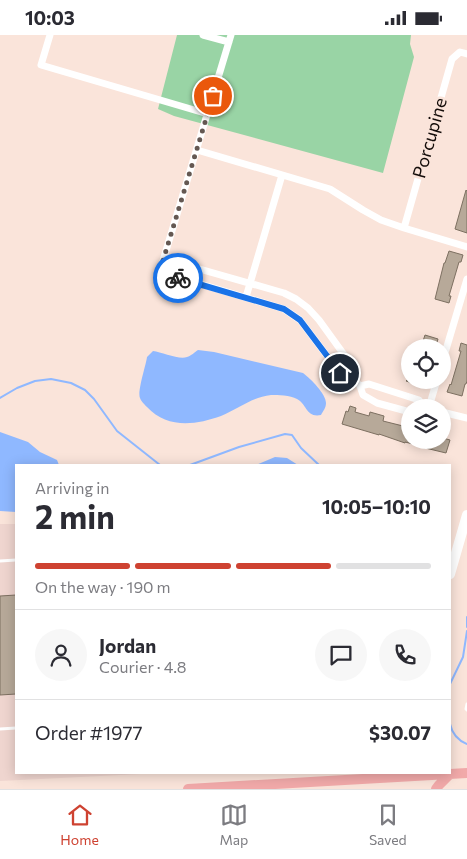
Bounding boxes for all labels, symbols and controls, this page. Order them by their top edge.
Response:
text: 10:03 [25,6,75,29]
pin [192,75,234,117]
icon: bag [199,82,227,110]
street label: Porcupine [407,95,451,180]
courier [153,253,203,303]
icon: bike [164,264,192,292]
map controls [401,339,451,449]
button: locate [401,339,451,389]
pin [319,352,361,394]
icon: home [326,359,354,387]
button: layers [401,399,451,449]
text: Arriving in [35,478,109,497]
text: 10:05–10:10 [322,495,431,518]
text: 2 min [35,496,115,536]
text: On the way · 190 m [35,577,171,596]
button: person [35,629,87,681]
button: chat [315,629,367,681]
button: phone [379,629,431,681]
text: Jordan [99,634,156,657]
text: Courier · 4.8 [99,657,186,676]
text: Order #1977 [35,721,143,744]
text: $30.07 [369,721,431,744]
tab: Home [60,801,99,848]
tab: Map [219,801,248,848]
tab: Saved [369,801,407,848]

